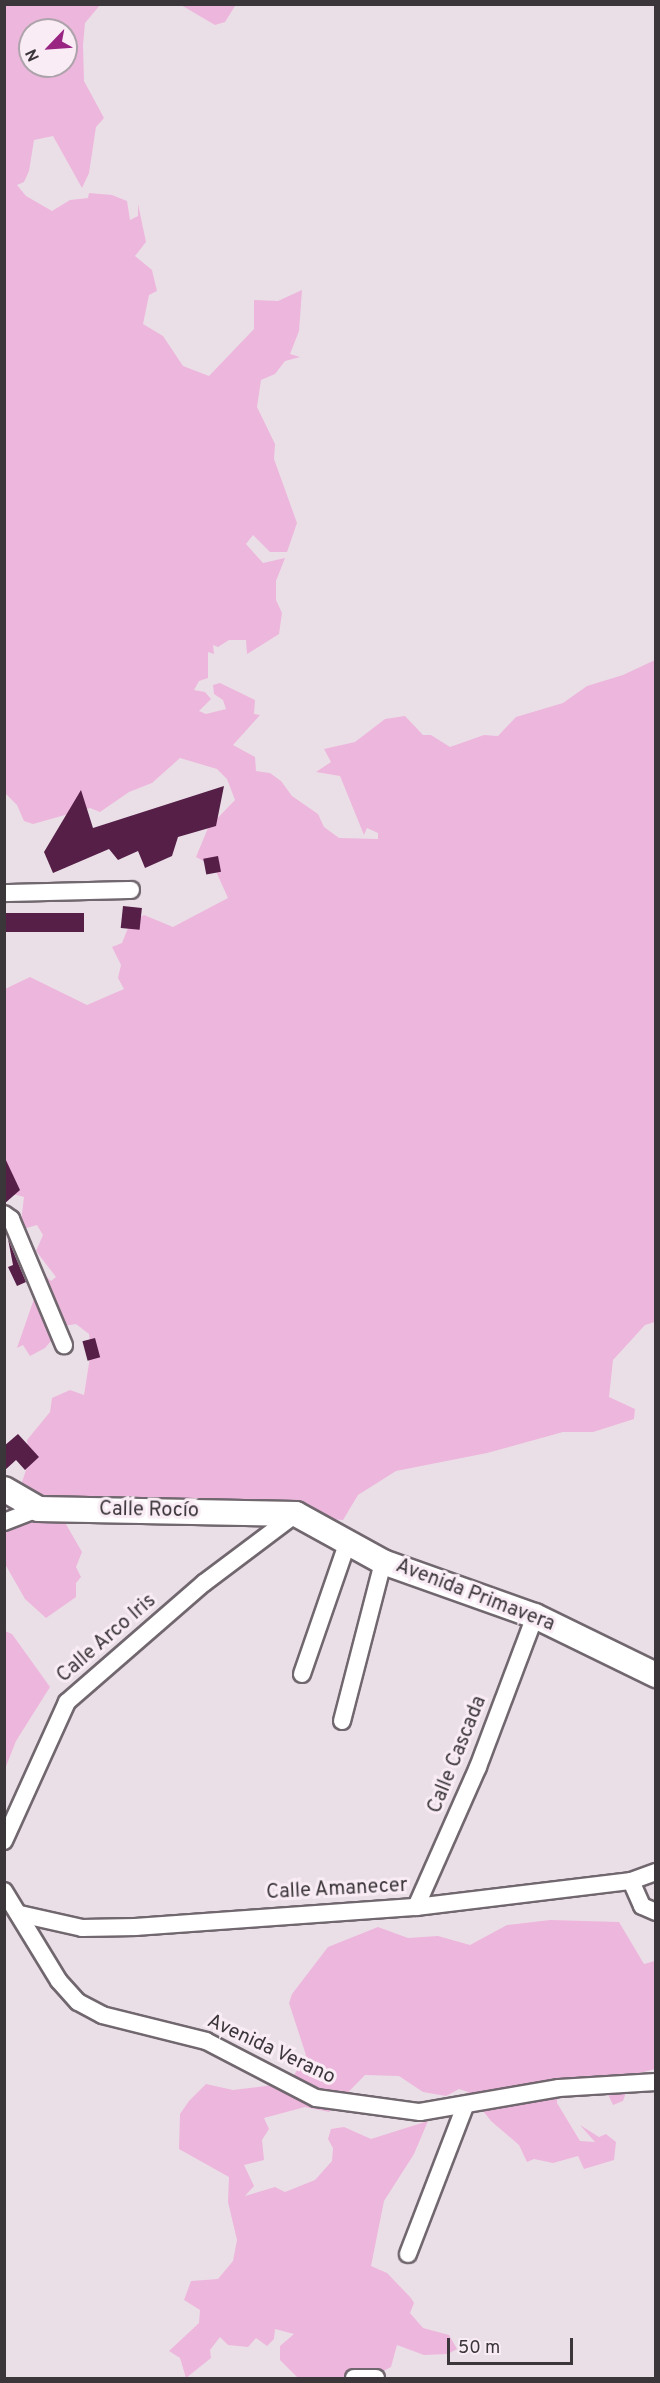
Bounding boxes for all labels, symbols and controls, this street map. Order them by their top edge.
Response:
north arrow [18,18,78,78]
text: N [22,45,45,64]
street label: Calle Rocío [99,1498,199,1524]
street label: Avenida Primavera [392,1555,558,1637]
street label: Calle Arco Iris [52,1589,162,1689]
street label: Calle Cascada [424,1693,492,1817]
street label: Calle Amanecer [265,1874,409,1906]
street label: Avenida Verano [203,2010,339,2090]
scale bar [450,2326,576,2364]
text: 50 m [458,2337,500,2360]

